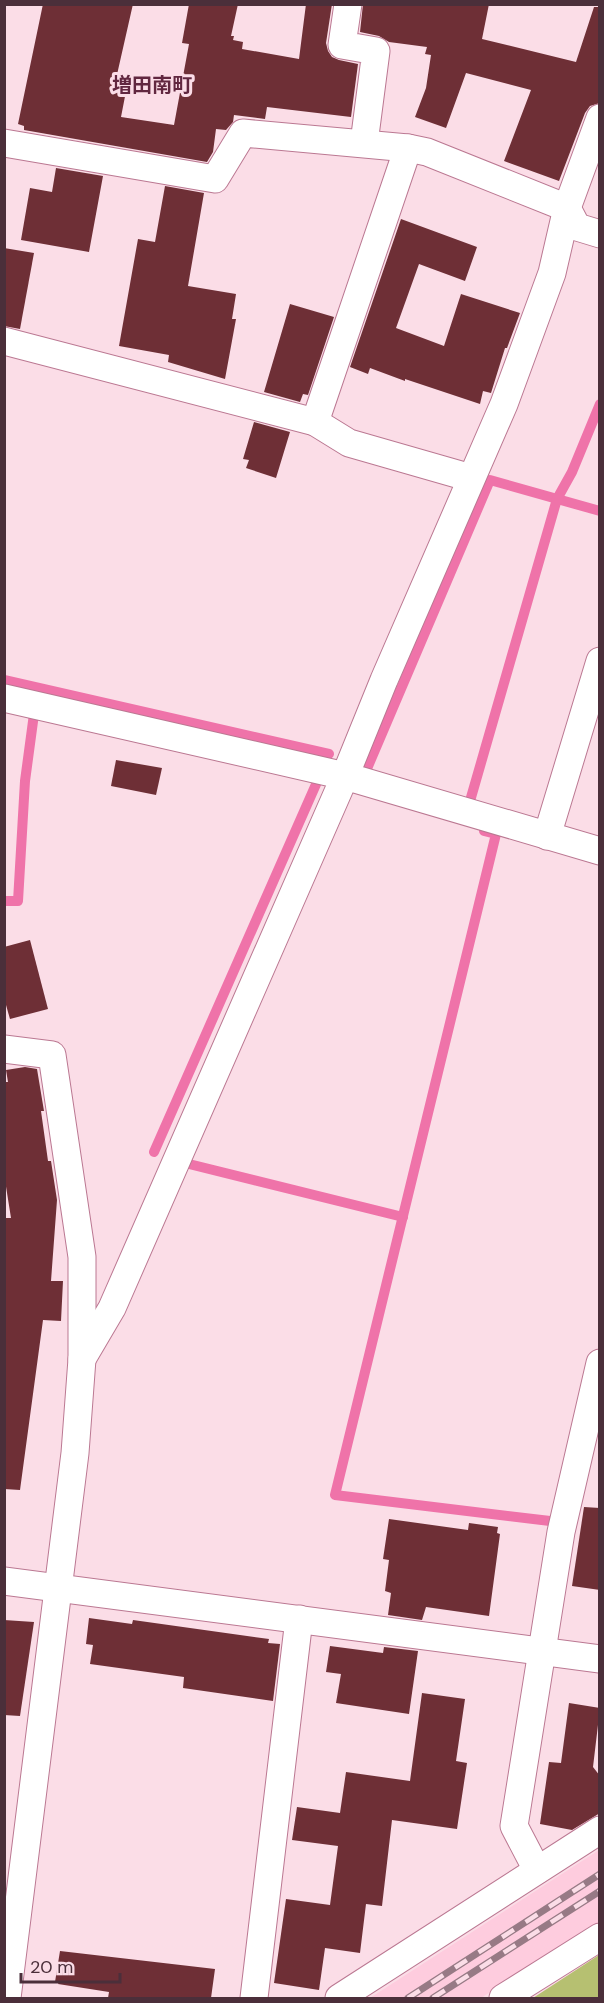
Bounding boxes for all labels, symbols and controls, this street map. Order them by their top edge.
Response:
district label: 増田南町 [112,72,192,98]
scale bar [21,1946,120,1984]
text: 20 m [30,1955,73,1979]

